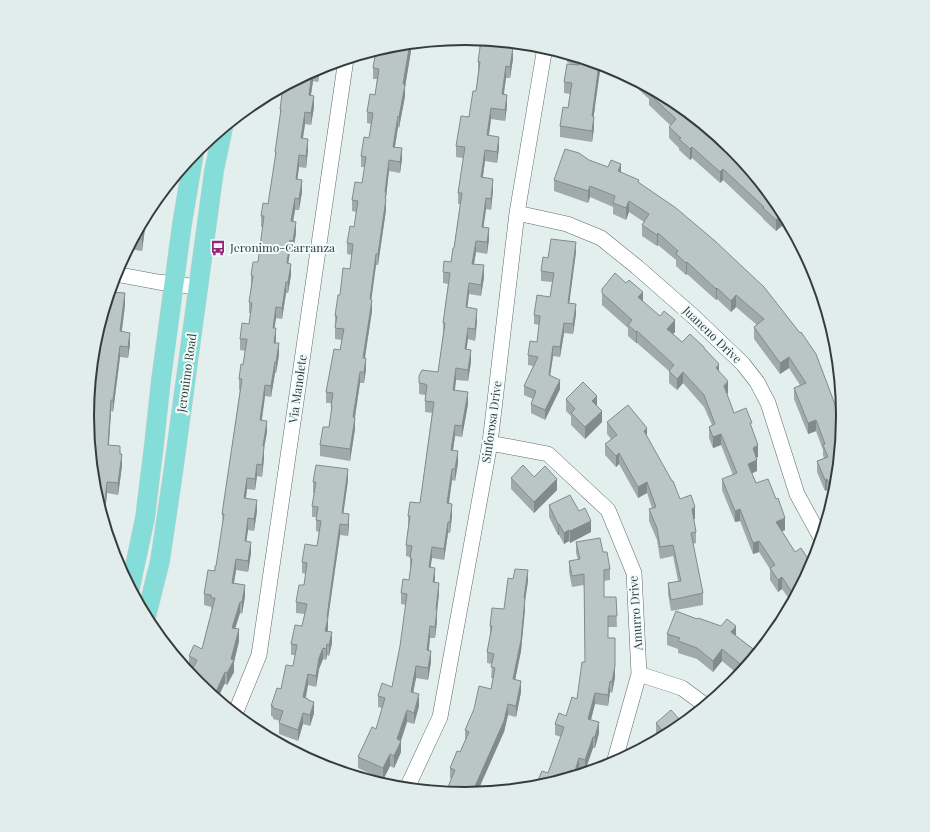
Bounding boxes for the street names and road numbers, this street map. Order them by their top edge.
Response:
street label: Juaneno Drive [679,301,746,366]
street label: Jeronimo Road [172,332,199,414]
street label: Via Manolete [284,353,310,425]
street label: Sinforosa Drive [477,380,505,464]
street label: Amurro Drive [624,575,646,652]

